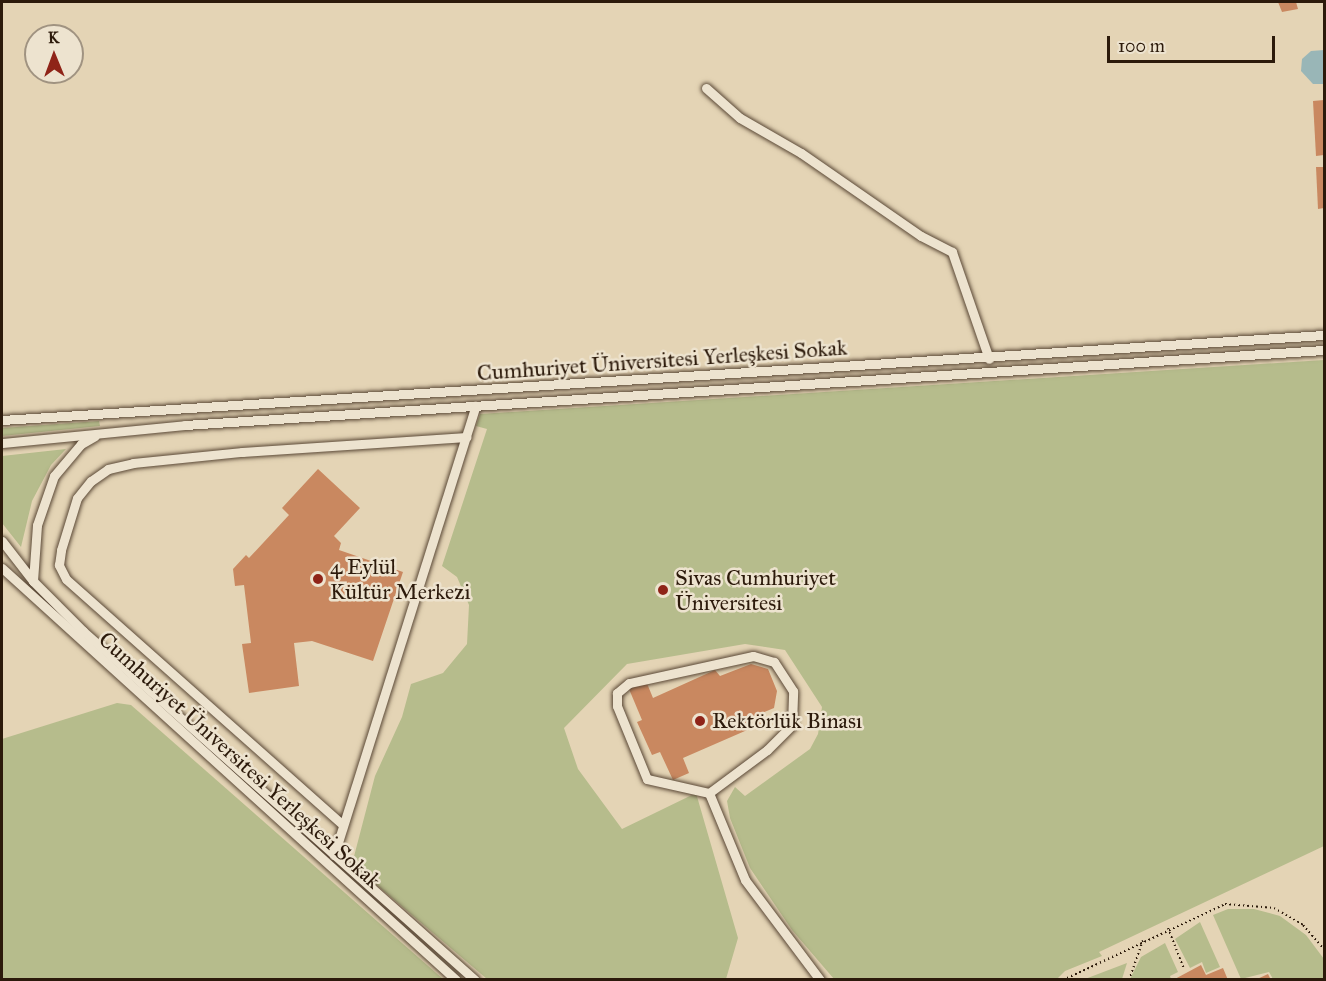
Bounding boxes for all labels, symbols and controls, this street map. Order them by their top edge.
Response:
north arrow [24,24,84,84]
scale bar [1110,24,1278,62]
text: K [48,28,60,47]
text: 100 m [1118,35,1165,57]
street label: Cumhuriyet Üniversitesi Yerleşkesi Sokak [476,334,848,386]
place label: 4 Eylül Kültür Merkezi [330,553,470,604]
place label: Sivas Cumhuriyet Üniversitesi [675,564,836,616]
marker: 4 Eylül Kültür Merkezi [311,572,325,586]
marker: Sivas Cumhuriyet Üniversitesi [656,583,670,597]
street label: Cumhuriyet Üniversitesi Yerleşkesi Sokak [93,626,387,894]
place label: Rektörlük Binası [712,708,862,734]
marker: Rektörlük Binası [693,714,707,728]

